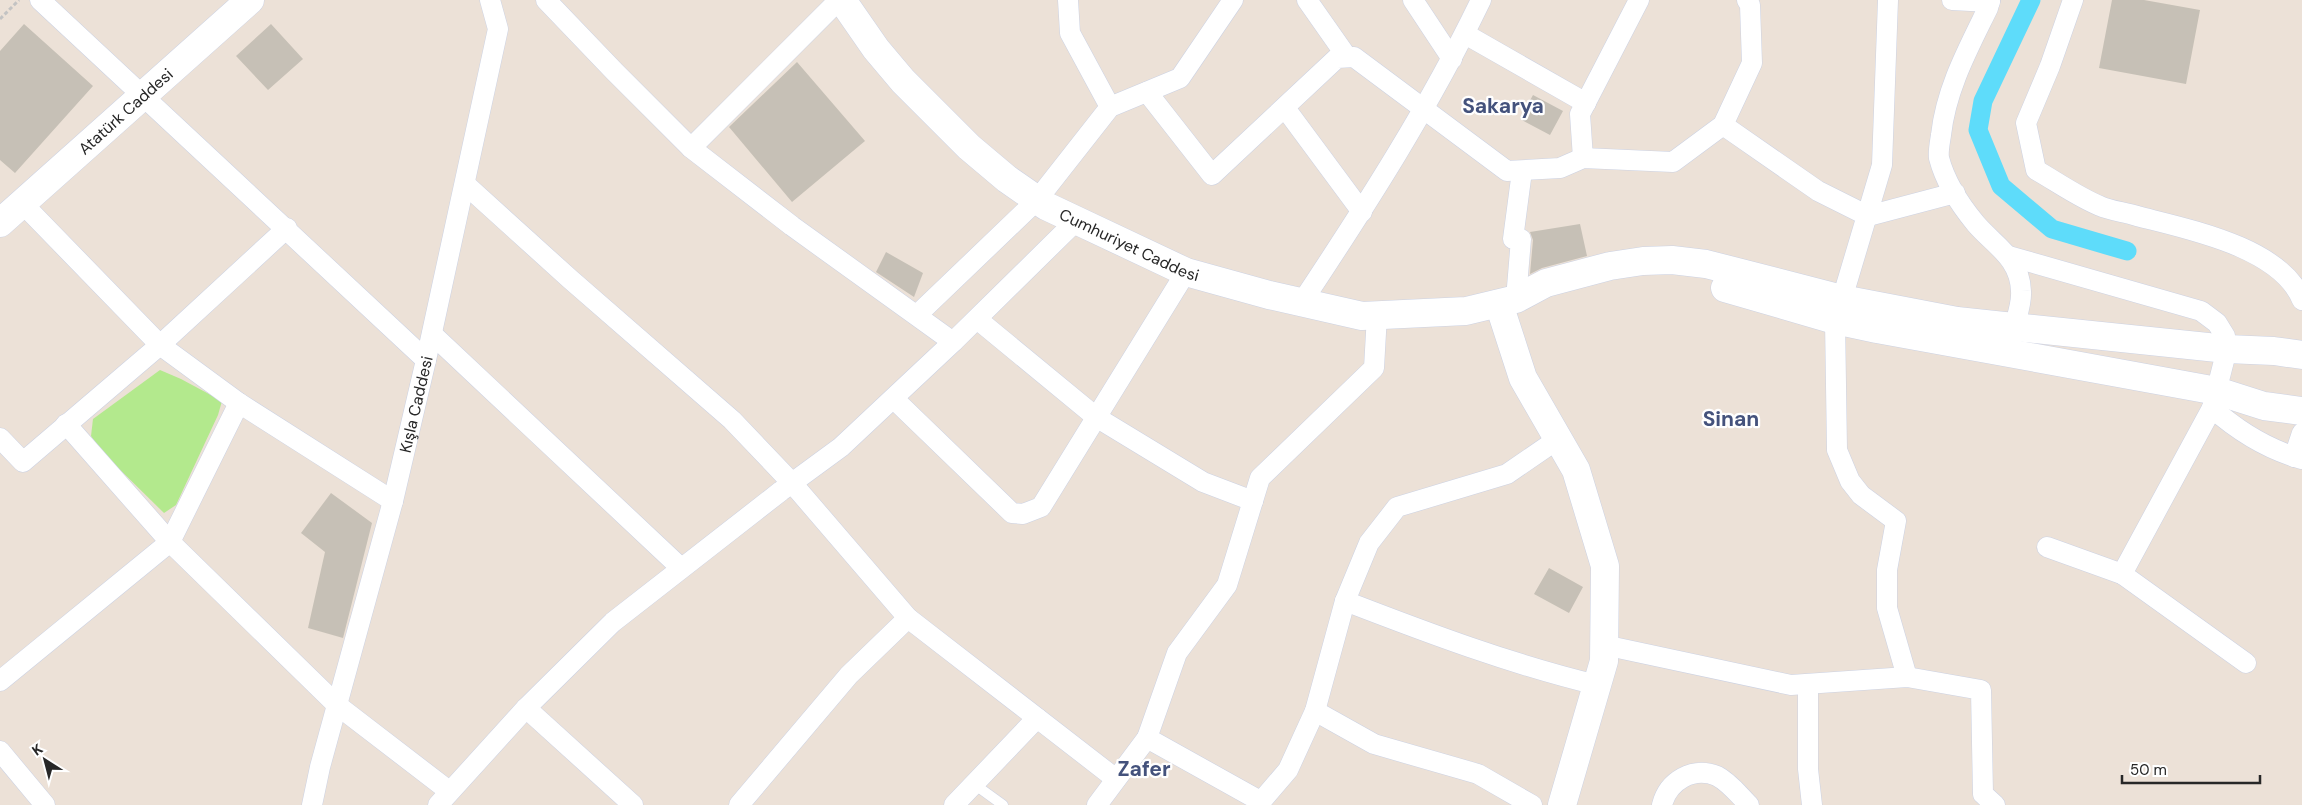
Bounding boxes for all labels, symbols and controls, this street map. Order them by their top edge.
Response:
street label: Atatürk Caddesi [74,63,177,159]
district label: Sakarya [1462,92,1544,120]
street label: Cumhuriyet Caddesi [1056,203,1202,286]
street label: Kışla Caddesi [394,354,437,455]
district label: Sinan [1703,405,1759,433]
north arrow [20,735,70,785]
text: K [28,740,46,759]
scale bar [2122,752,2260,784]
district label: Zafer [1117,755,1171,783]
text: 50 m [2130,760,2167,780]

